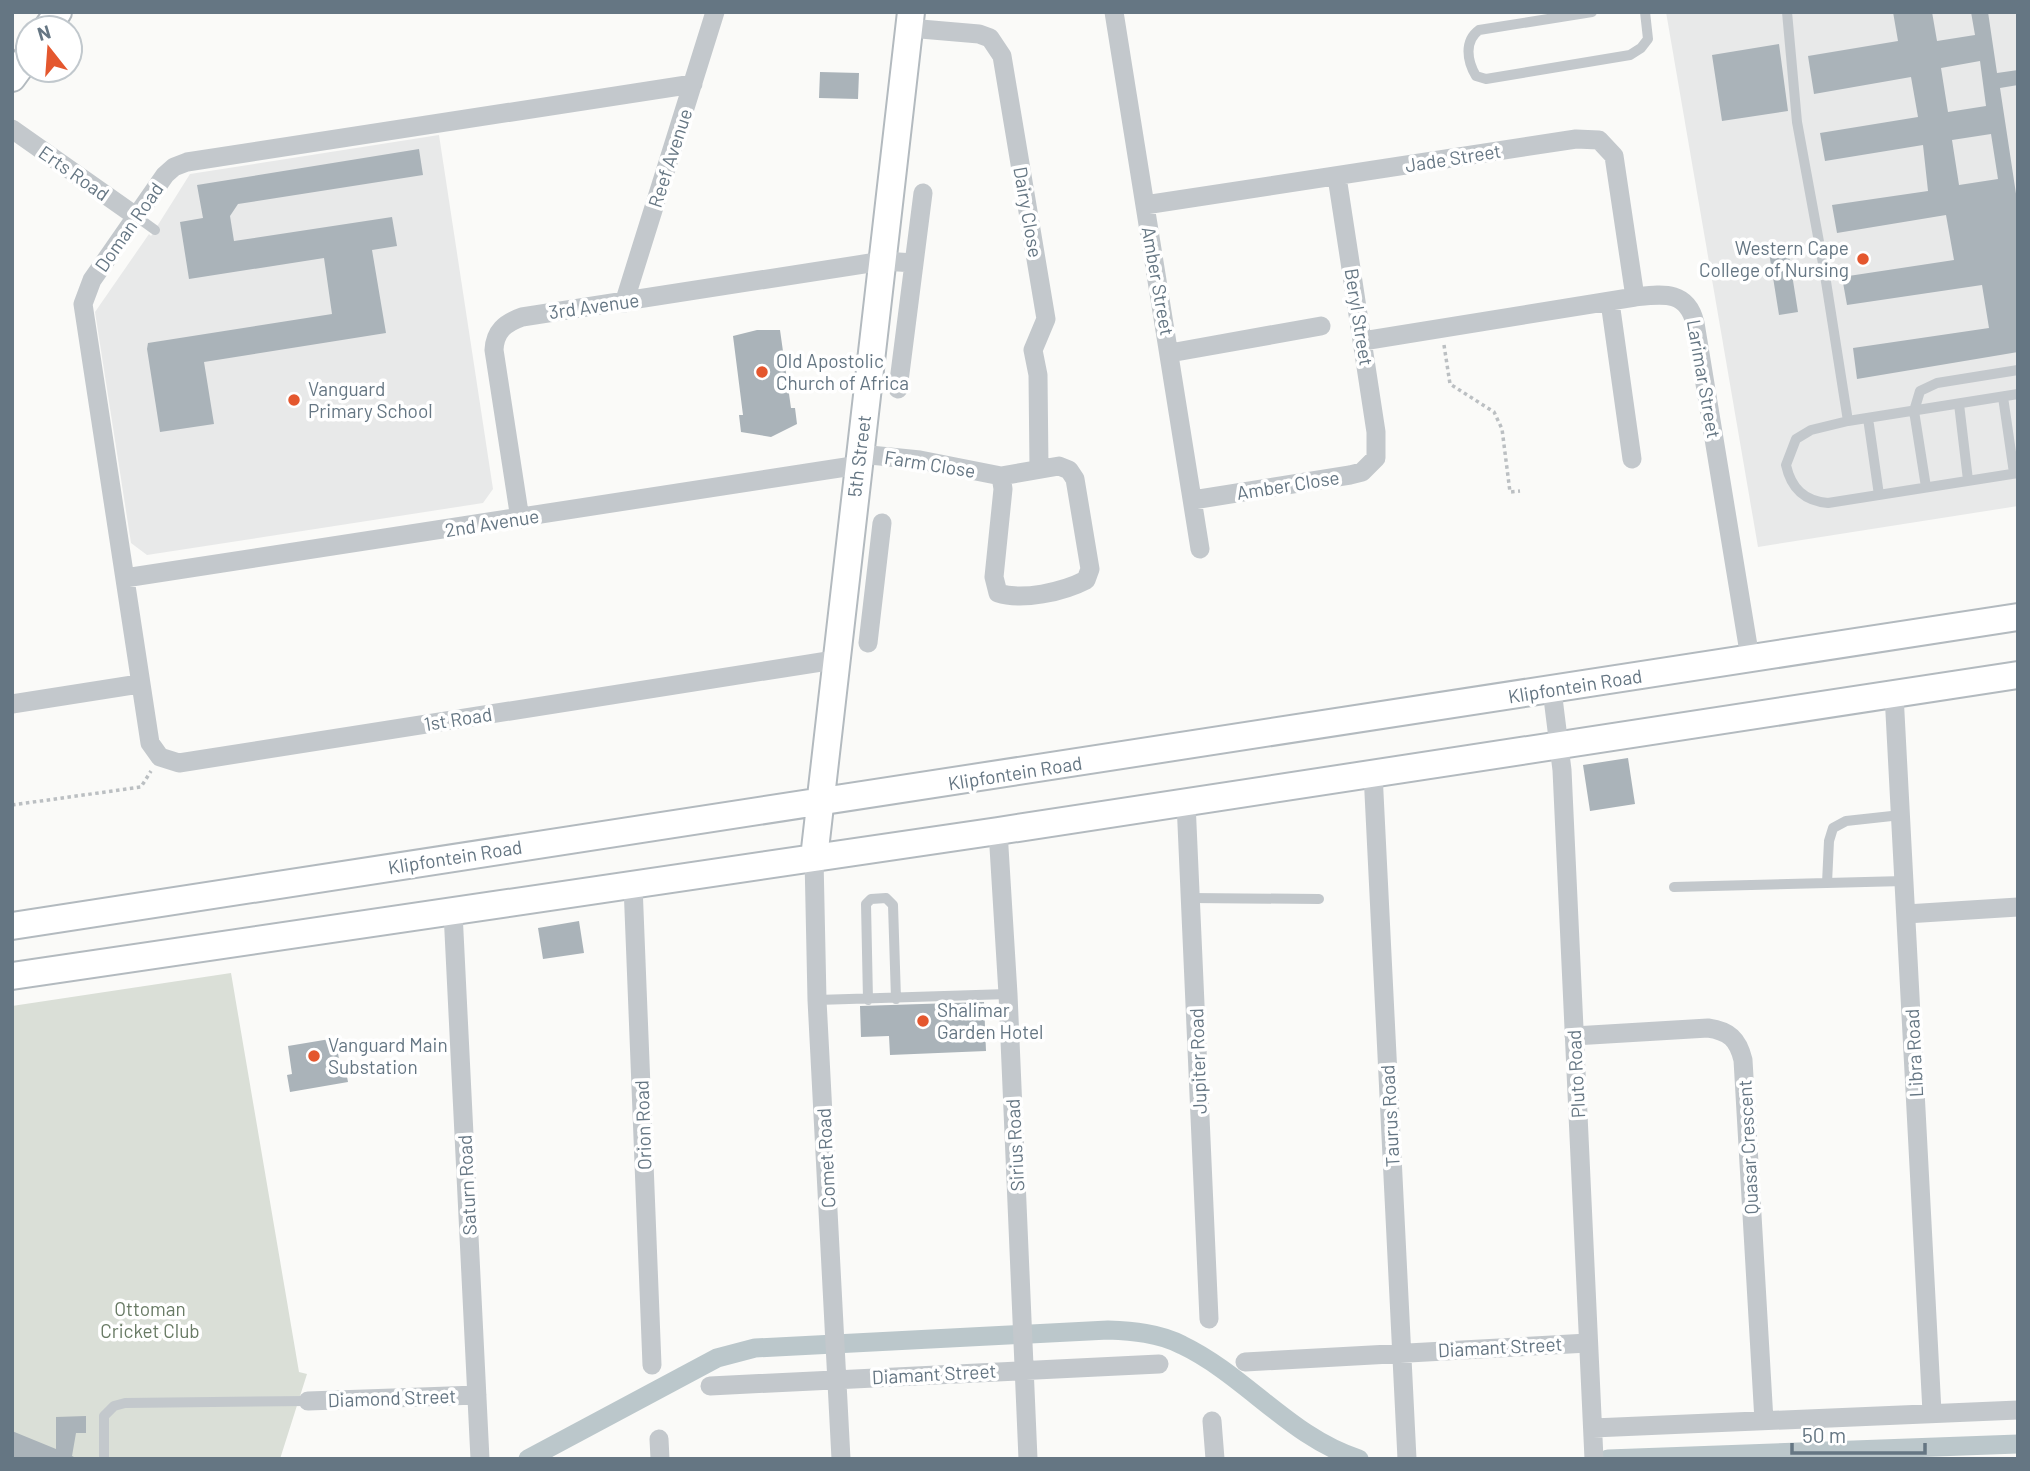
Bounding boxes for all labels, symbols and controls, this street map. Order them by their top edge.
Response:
north arrow [14,14,84,84]
text: N [34,19,53,45]
street label: Reef Avenue [643,105,696,210]
street label: Jade Street [1403,139,1503,176]
street label: Erts Road [35,140,114,205]
street label: Dairy Close [1009,165,1048,259]
street label: Doman Road [89,178,168,276]
street label: Amber Street [1138,225,1179,337]
place label: Western Cape College of Nursing [1699,236,1849,281]
marker: Western Cape College of Nursing [1855,251,1871,267]
street label: Beryl Street [1340,267,1379,367]
street label: 3rd Avenue [547,288,641,323]
street label: Larimar Street [1683,318,1726,440]
place label: Old Apostolic Church of Africa [776,349,909,394]
marker: Old Apostolic Church of Africa [754,364,770,380]
place label: Vanguard Primary School [308,377,433,422]
marker: Vanguard Primary School [286,392,302,408]
street label: 5th Street [842,414,875,498]
street label: Farm Close [883,445,977,482]
street label: Amber Close [1235,465,1341,504]
street label: 2nd Avenue [443,504,541,541]
street label: Klipfontein Road [1506,664,1644,707]
street label: 1st Road [422,702,494,735]
street label: Klipfontein Road [946,751,1084,794]
street label: Klipfontein Road [386,835,524,878]
place label: Shalimar Garden Hotel [937,998,1043,1043]
street label: Jupiter Road [1184,1008,1211,1114]
street label: Libra Road [1900,1008,1927,1098]
marker: Shalimar Garden Hotel [915,1013,931,1029]
street label: Pluto Road [1562,1029,1589,1119]
place label: Vanguard Main Substation [328,1033,448,1078]
marker: Vanguard Main Substation [306,1048,322,1064]
street label: Taurus Road [1375,1064,1404,1168]
street label: Quasar Crescent [1732,1079,1763,1215]
street label: Orion Road [629,1080,656,1170]
street label: Sirius Road [1001,1098,1028,1192]
street label: Comet Road [811,1107,840,1209]
street label: Saturn Road [452,1134,481,1236]
park label: Ottoman Cricket Club [100,1297,200,1342]
street label: Diamant Street [1437,1332,1563,1361]
street label: Diamant Street [871,1359,997,1388]
street label: Diamond Street [327,1384,457,1411]
scale bar [1792,1412,1925,1456]
text: 50 m [1802,1422,1846,1447]

